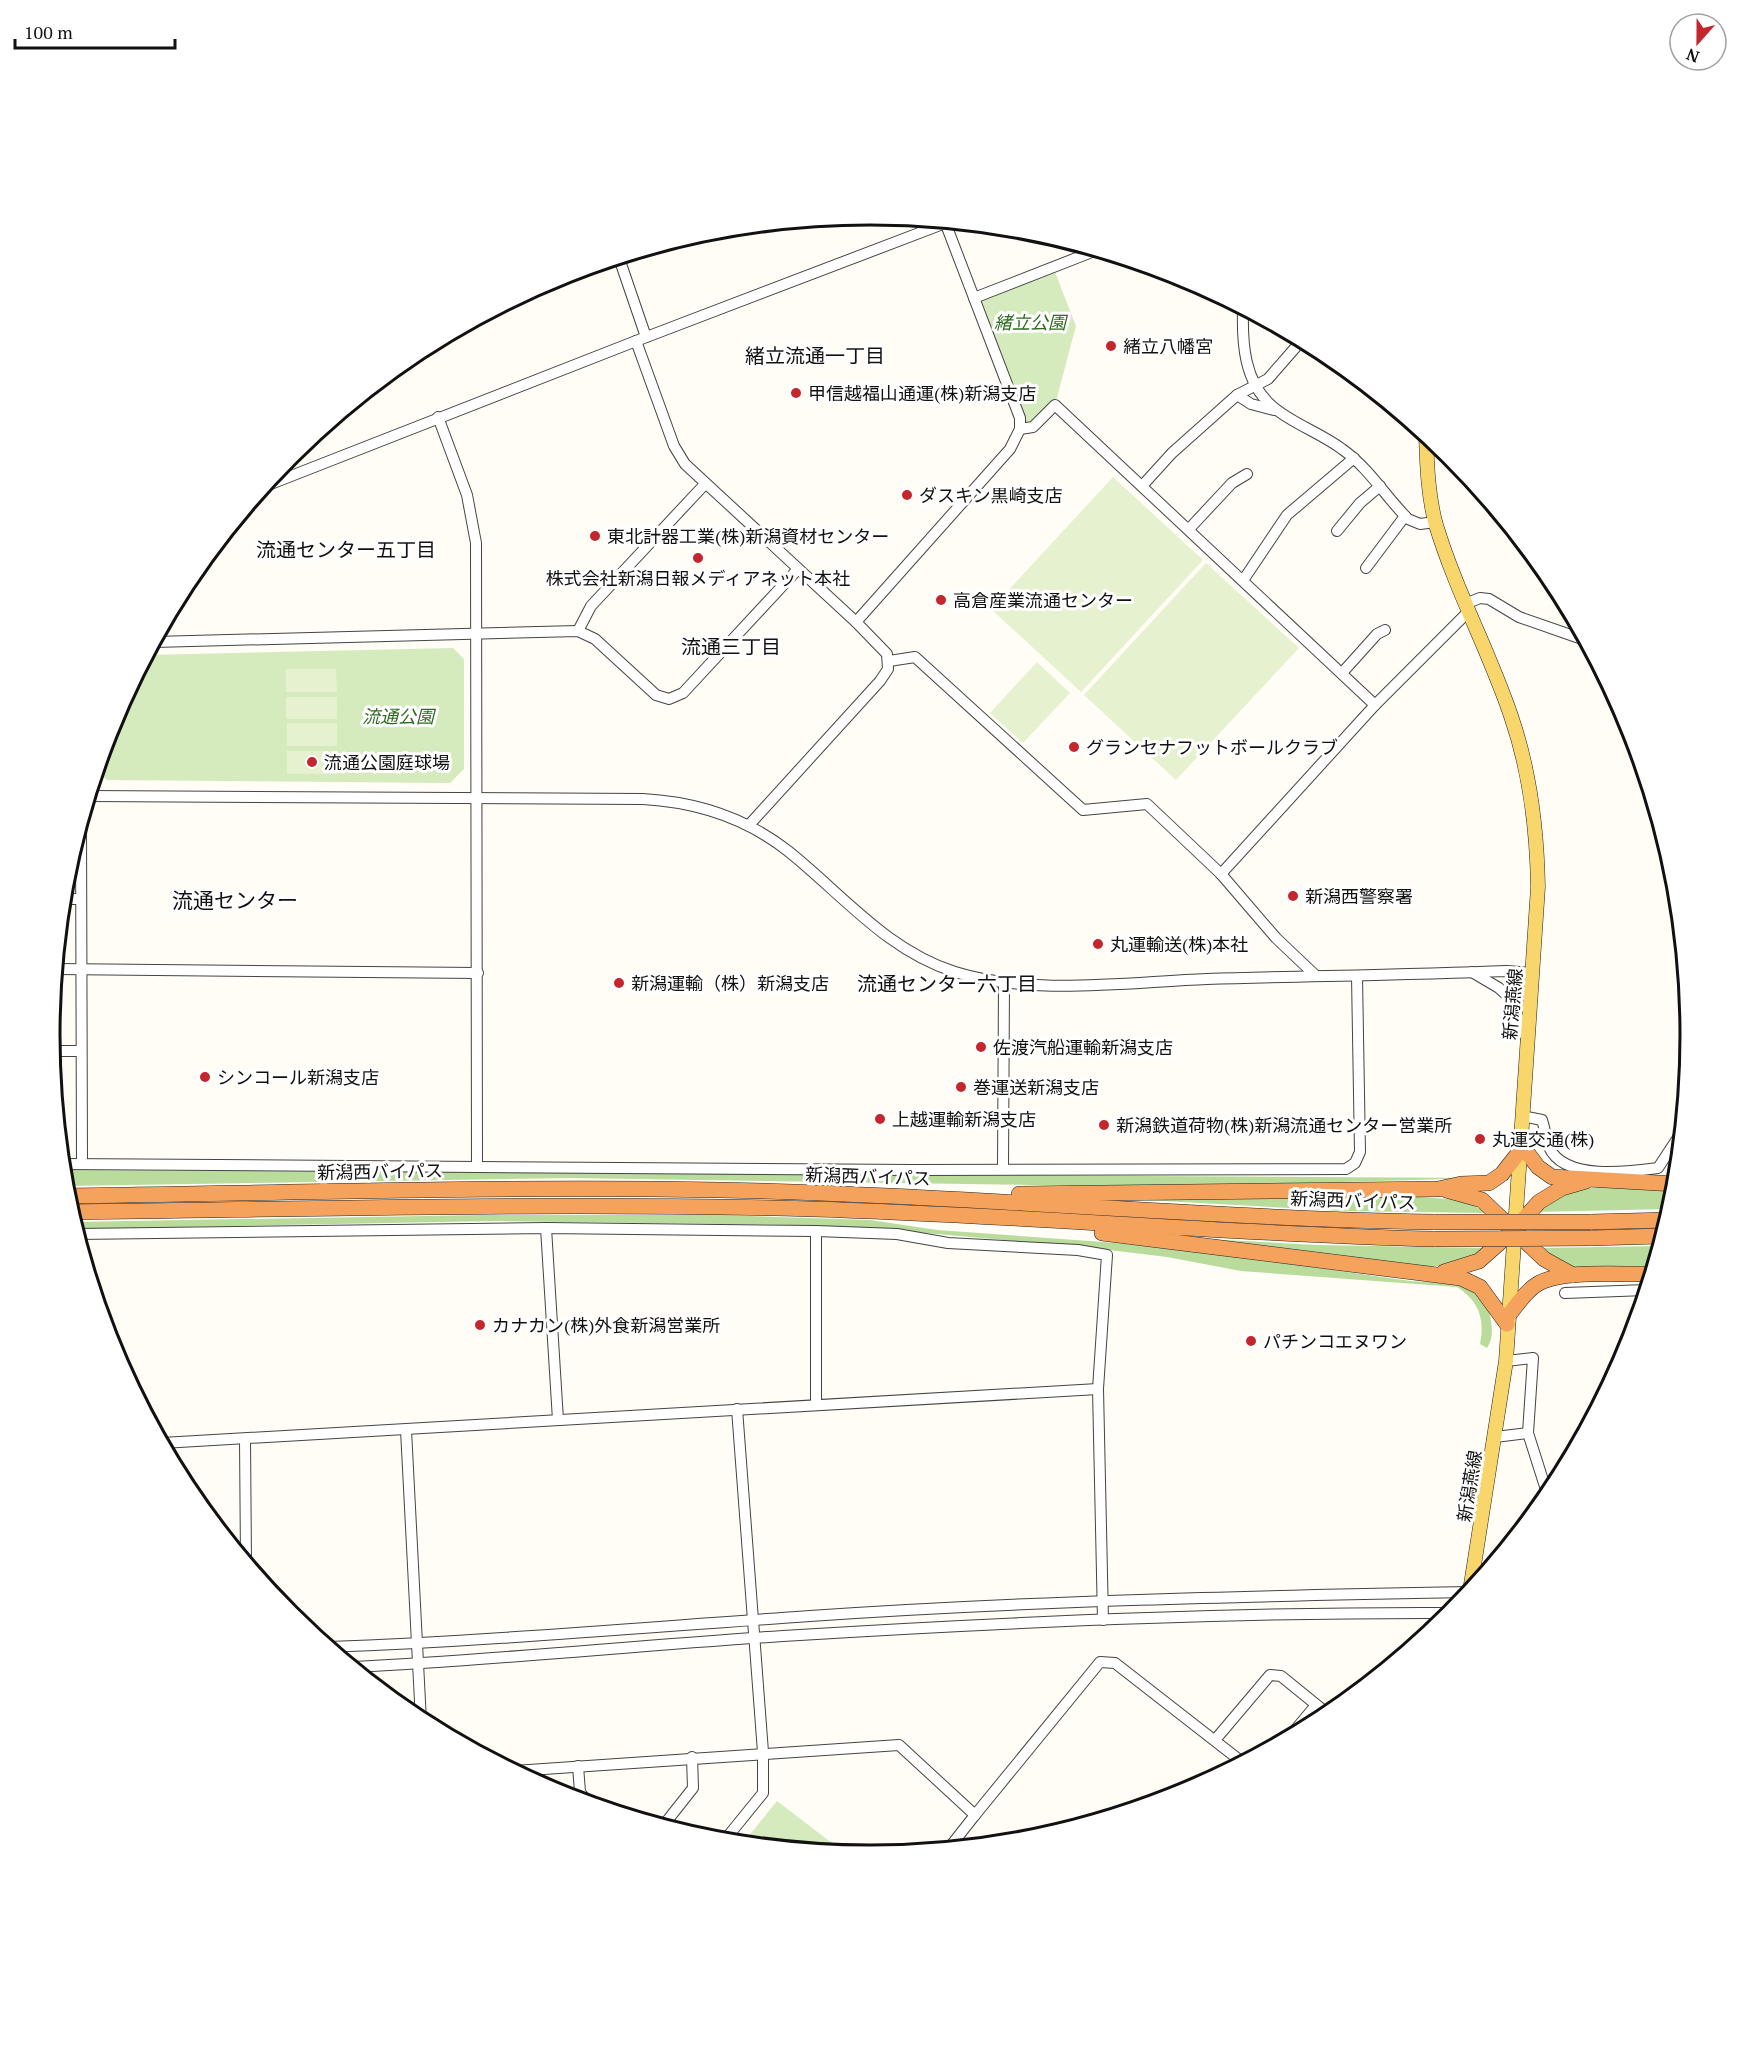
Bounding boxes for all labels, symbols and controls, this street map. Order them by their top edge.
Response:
scale bar [15,12,176,50]
north arrow [1668,12,1728,72]
text: 100 m [24,20,73,44]
text: N [1683,44,1702,68]
park label: 緒立公園 [994,310,1069,334]
place label: 緒立八幡宮 [1123,334,1213,358]
marker: 緒立八幡宮 [1104,339,1118,353]
district label: 緒立流通一丁目 [745,342,885,369]
place label: 甲信越福山通運(株)新潟支店 [808,381,1036,405]
marker: 甲信越福山通運(株)新潟支店 [789,386,803,400]
place label: ダスキン黒崎支店 [919,483,1062,507]
marker: ダスキン黒崎支店 [900,488,914,502]
place label: 東北計器工業(株)新潟資材センター [607,524,889,548]
marker: 東北計器工業(株)新潟資材センター [588,529,602,543]
district label: 流通センター五丁目 [256,536,436,563]
marker: 株式会社新潟日報メディアネット本社 [691,551,705,565]
place label: 株式会社新潟日報メディアネット本社 [546,566,850,590]
place label: 高倉産業流通センター [953,588,1133,612]
marker: 高倉産業流通センター [934,593,948,607]
district label: 流通三丁目 [681,633,781,660]
park label: 流通公園 [362,704,437,728]
place label: グランセナフットボールクラブ [1086,735,1338,759]
marker: グランセナフットボールクラブ [1067,740,1081,754]
place label: 流通公園庭球場 [324,750,450,774]
marker: 流通公園庭球場 [305,755,319,769]
place label: 新潟西警察署 [1305,884,1413,908]
district label: 流通センター [172,886,298,914]
marker: 新潟西警察署 [1286,889,1300,903]
place label: 丸運輸送(株)本社 [1110,932,1248,956]
marker: 丸運輸送(株)本社 [1091,937,1105,951]
street label: 新潟燕線 [1497,967,1527,1041]
district label: 流通センター六丁目 [857,970,1037,997]
place label: 新潟運輸（株）新潟支店 [631,971,829,995]
marker: 新潟運輸（株）新潟支店 [612,976,626,990]
place label: 佐渡汽船運輸新潟支店 [993,1035,1173,1059]
marker: 佐渡汽船運輸新潟支店 [974,1040,988,1054]
place label: シンコール新潟支店 [217,1065,379,1089]
marker: シンコール新潟支店 [198,1070,212,1084]
place label: 巻運送新潟支店 [973,1075,1099,1099]
marker: 巻運送新潟支店 [954,1080,968,1094]
place label: 上越運輸新潟支店 [892,1107,1036,1131]
marker: 上越運輸新潟支店 [873,1112,887,1126]
place label: 新潟鉄道荷物(株)新潟流通センター営業所 [1116,1113,1452,1137]
marker: 新潟鉄道荷物(株)新潟流通センター営業所 [1097,1118,1111,1132]
place label: 丸運交通(株) [1492,1127,1594,1151]
marker: 丸運交通(株) [1473,1132,1487,1146]
street label: 新潟西バイパス [317,1158,443,1184]
street label: 新潟西バイパス [805,1162,931,1190]
street label: 新潟西バイパス [1290,1186,1416,1214]
place label: カナカン(株)外食新潟営業所 [492,1313,720,1337]
marker: カナカン(株)外食新潟営業所 [473,1318,487,1332]
place label: パチンコエヌワン [1263,1329,1407,1353]
marker: パチンコエヌワン [1244,1334,1258,1348]
street label: 新潟燕線 [1452,1449,1486,1523]

